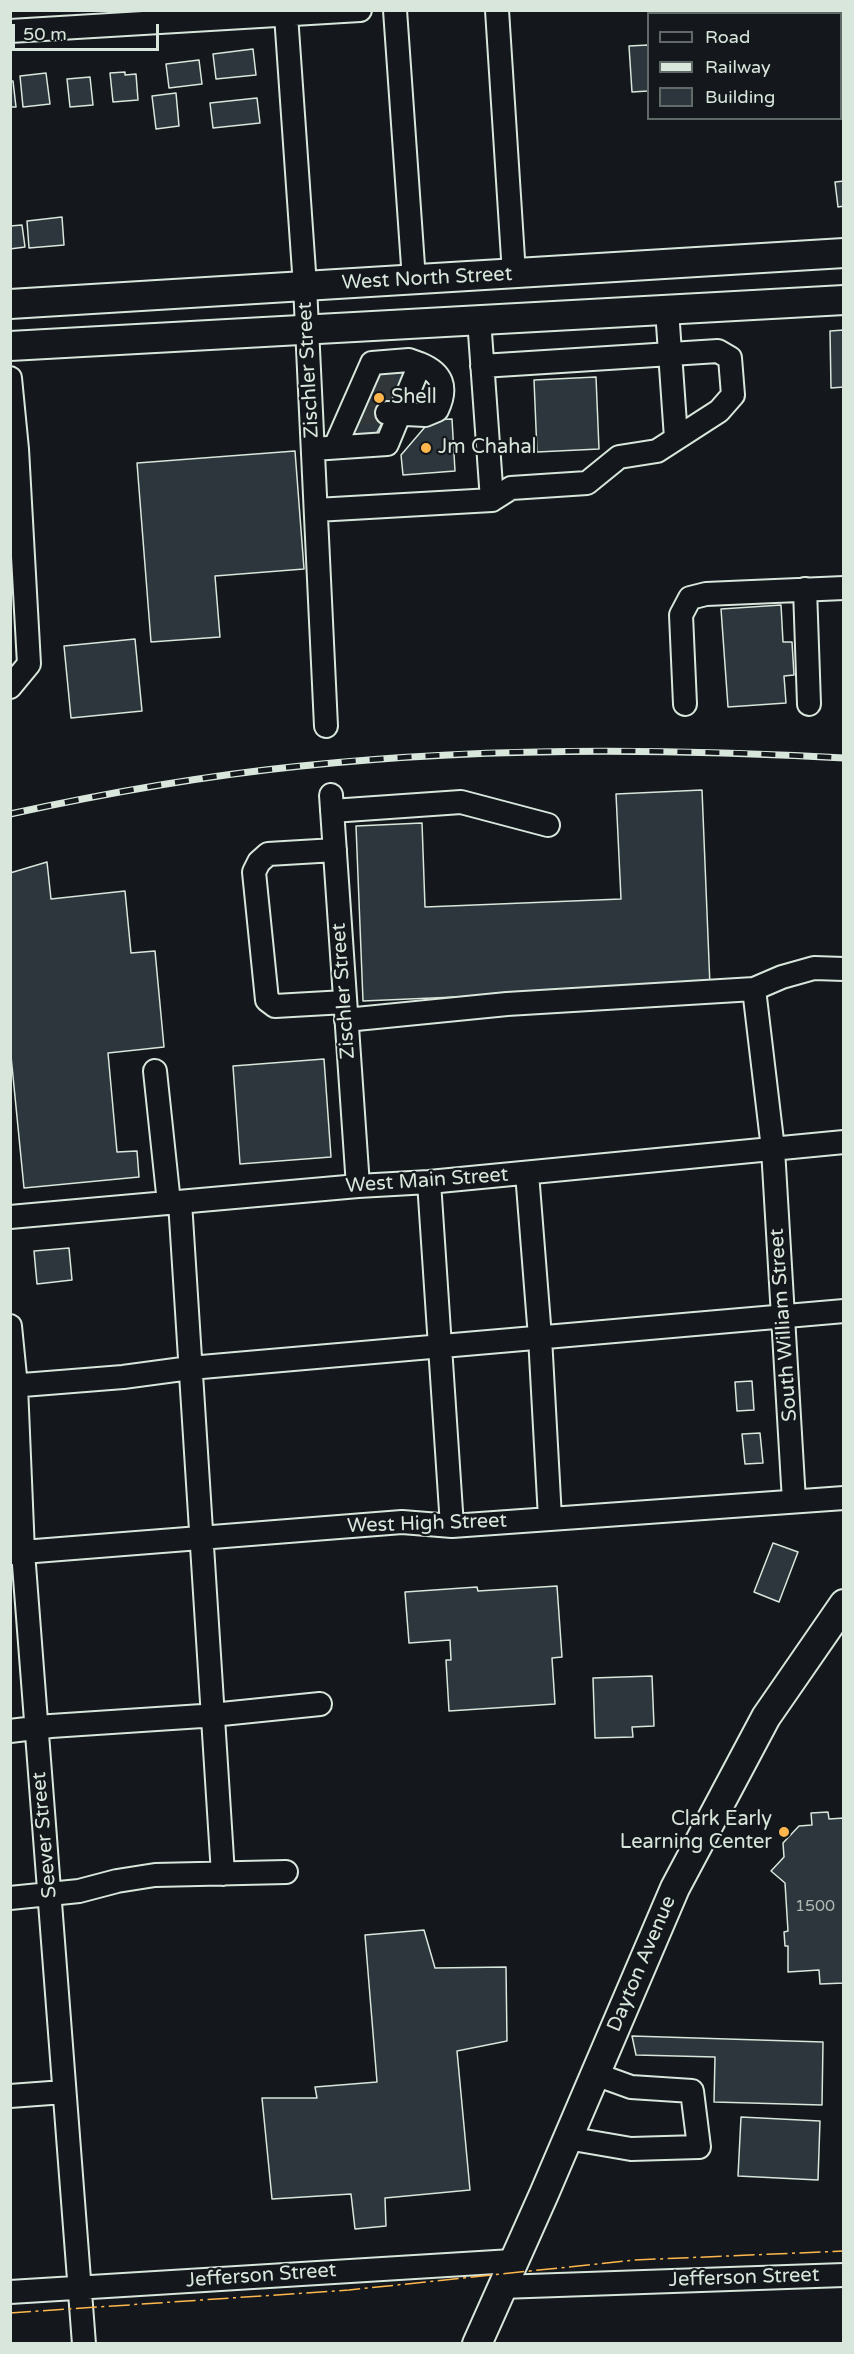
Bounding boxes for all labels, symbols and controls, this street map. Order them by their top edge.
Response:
scale bar [15,12,162,50]
legend [647,12,842,120]
text: 50 m [23,23,67,45]
text: Road [705,26,750,48]
text: Railway [705,56,771,78]
text: Building [705,86,775,108]
street label: West North Street [341,263,513,295]
street label: Zischler Street [293,301,325,439]
place label: Shell [391,386,437,410]
marker: Shell [372,391,386,405]
place label: Jm Chahal [438,436,537,460]
marker: Jm Chahal [419,441,433,455]
street label: Zischler Street [327,922,361,1060]
street label: West Main Street [345,1163,509,1199]
street label: South William Street [765,1228,803,1422]
street label: West High Street [347,1509,507,1539]
street label: Seever Street [28,1771,62,1899]
place label: Clark Early Learning Center [620,1808,772,1855]
marker: Clark Early Learning Center [777,1825,791,1839]
street label: Dayton Avenue [602,1892,682,2036]
house number: 1500 [795,1897,835,1917]
street label: Jefferson Street [185,2259,337,2293]
street label: Jefferson Street [668,2263,820,2293]

